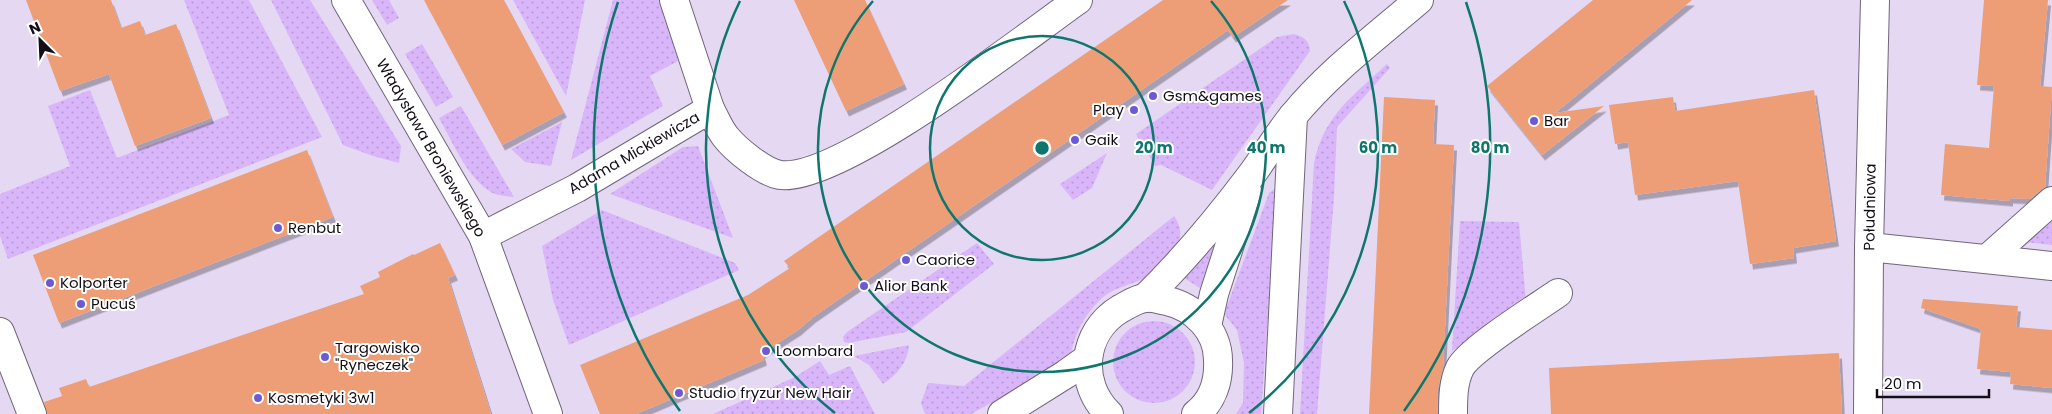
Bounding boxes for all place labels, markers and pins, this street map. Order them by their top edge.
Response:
place label: Gsm&games [1163,85,1262,106]
marker: Gsm&games [1147,90,1159,102]
place label: Play [1093,99,1125,120]
marker: Play [1128,104,1140,116]
place label: Bar [1544,110,1569,131]
marker: Bar [1528,115,1540,127]
place label: Gaik [1085,129,1119,150]
marker: Gaik [1069,134,1081,146]
centre of rings [1033,139,1051,157]
place label: Renbut [288,217,341,238]
marker: Renbut [272,222,284,234]
place label: Caorice [916,249,975,270]
marker: Caorice [900,254,912,266]
place label: Kolporter [60,272,128,293]
place label: Alior Bank [874,275,948,296]
marker: Kolporter [44,277,56,289]
marker: Alior Bank [858,280,870,292]
place label: Pucuś [91,293,136,314]
marker: Pucuś [75,298,87,310]
place label: Targowisko "Ryneczek" [335,337,420,375]
place label: Loombard [776,340,853,361]
marker: Loombard [760,345,772,357]
marker: Targowisko "Ryneczek" [319,351,331,363]
place label: Studio fryzur New Hair [689,382,852,403]
place label: Kosmetyki 3w1 [268,387,374,408]
marker: Studio fryzur New Hair [673,387,685,399]
marker: Kosmetyki 3w1 [252,392,264,404]

